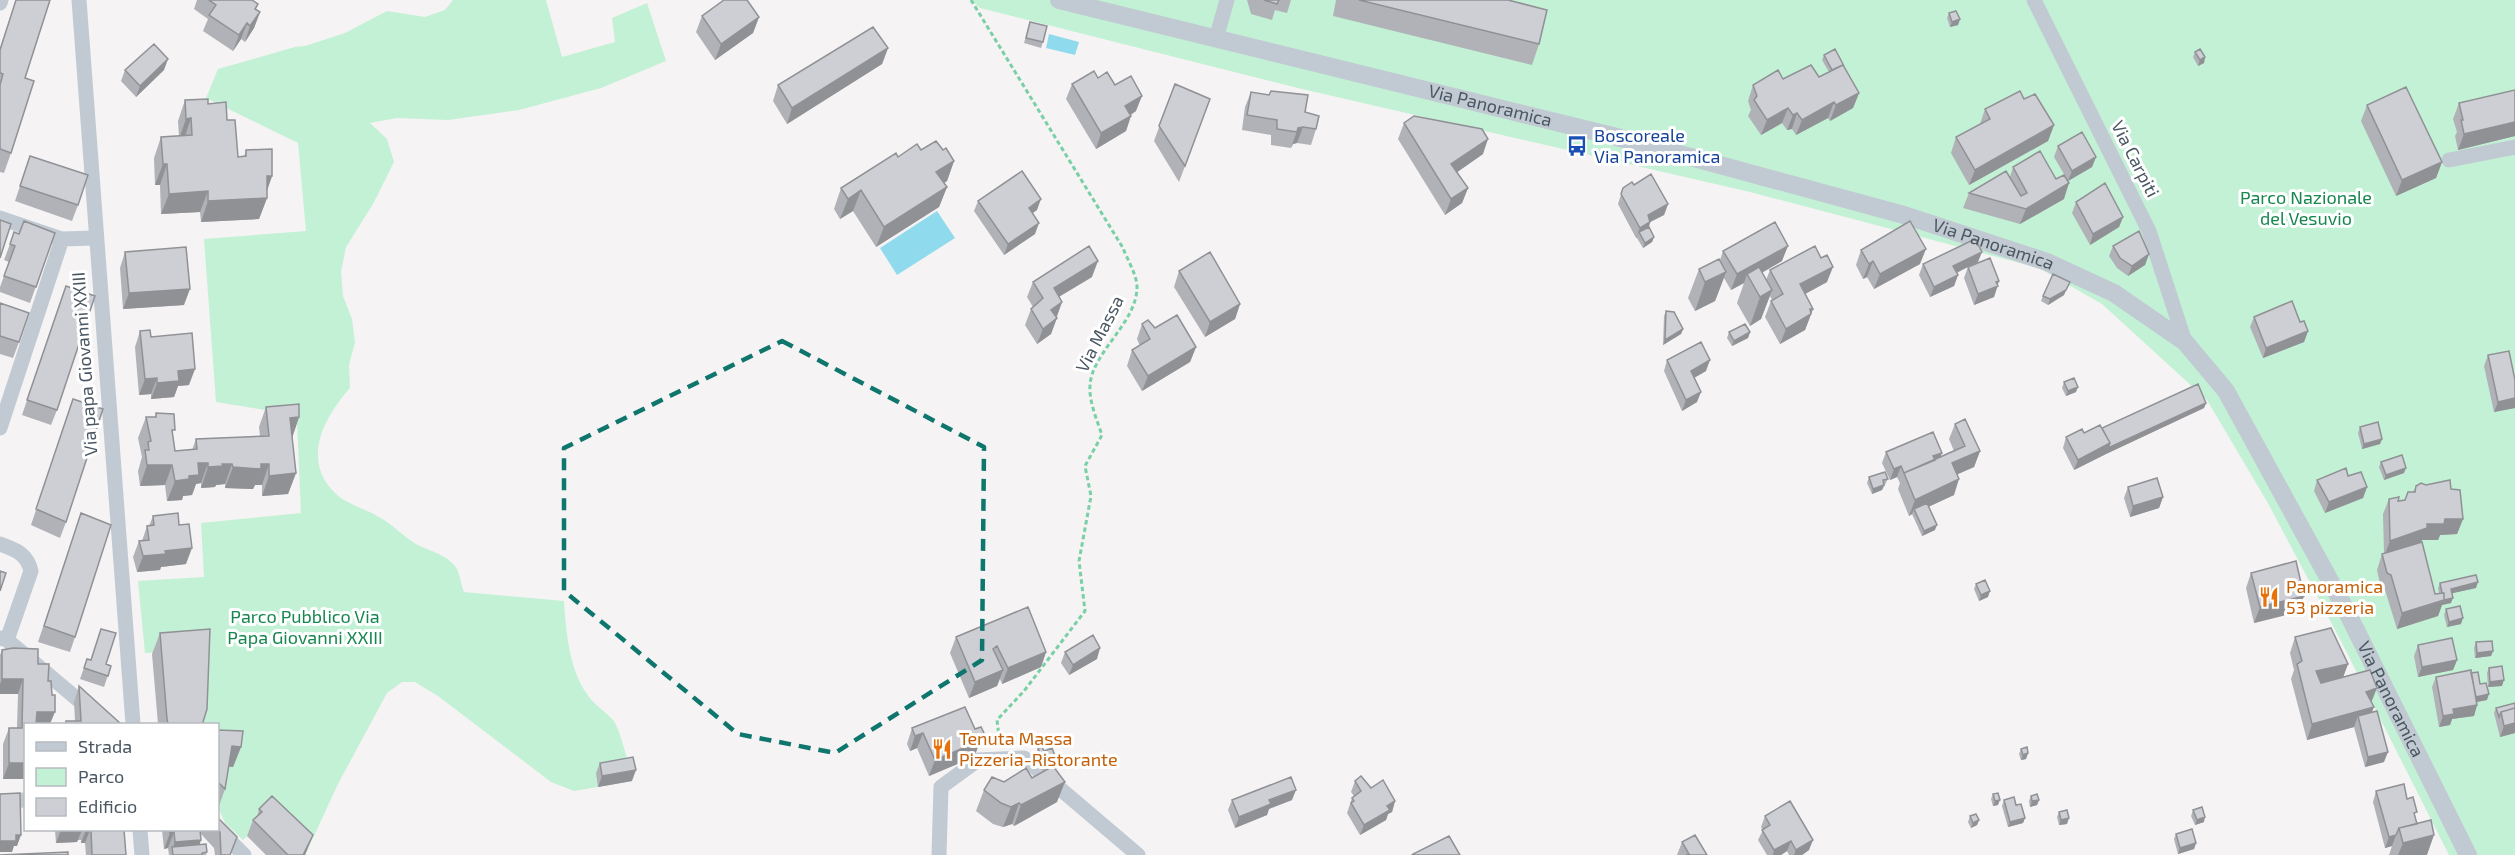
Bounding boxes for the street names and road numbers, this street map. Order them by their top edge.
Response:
street label: Via Panoramica [1426,79,1555,131]
street label: Via Carpiti [2107,117,2165,200]
street label: Via Panoramica [1930,213,2058,274]
street label: Via papa Giovanni XXIII [67,271,101,457]
street label: Via Massa [1070,291,1128,376]
street label: Via Panoramica [2353,637,2429,760]

